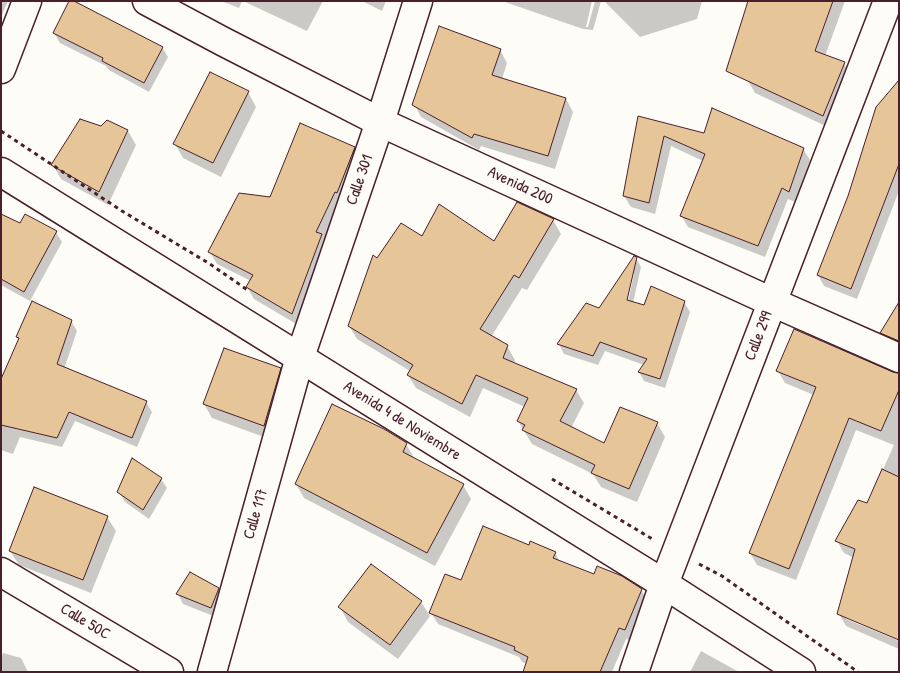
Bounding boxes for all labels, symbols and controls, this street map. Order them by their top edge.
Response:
street label: Calle 301 [342,152,378,208]
street label: Avenida 200 [484,163,556,209]
street label: Calle 299 [741,309,777,363]
street label: Avenida 4 de Noviembre [340,377,464,465]
street label: Calle 117 [240,487,272,541]
street label: Calle 50C [57,600,113,644]

